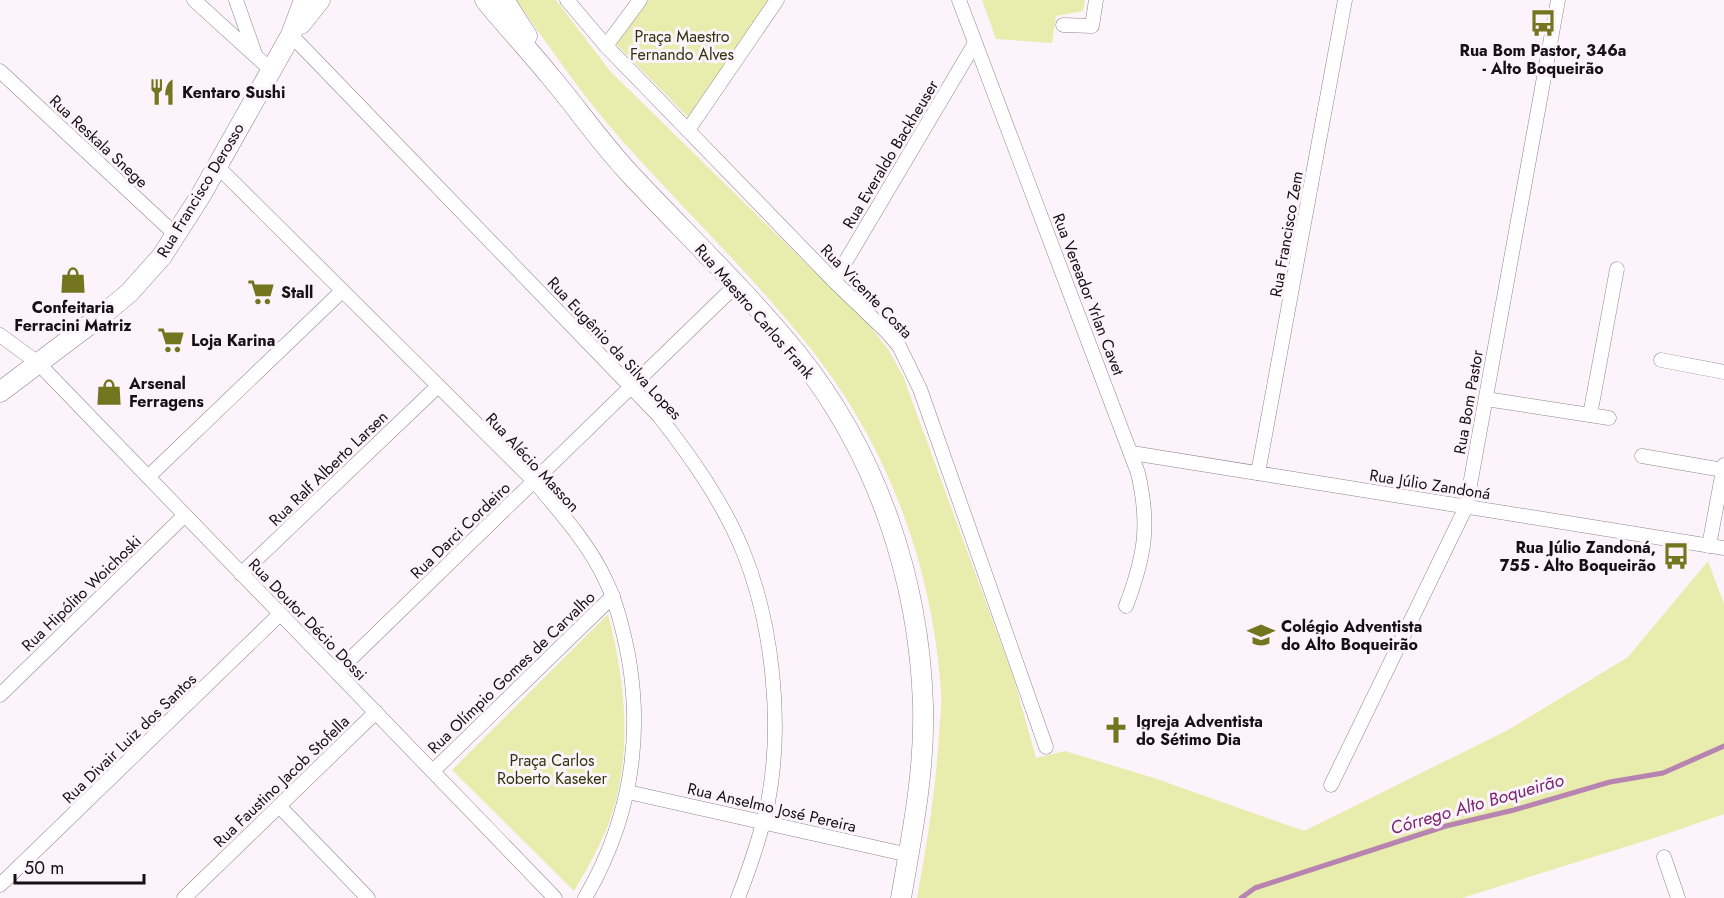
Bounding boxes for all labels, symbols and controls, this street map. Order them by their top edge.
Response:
bus stop icon: Rua Bom Pastor, 346a - Alto Boqueirão [1528,8,1558,38]
park label: Praça Maestro Fernando Alves [630,25,734,66]
place label: Rua Bom Pastor, 346a - Alto Boqueirão [1460,39,1626,80]
street label: Rua Everaldo Backheuser [837,75,944,233]
restaurant icon: Kentaro Sushi [147,77,177,107]
place label: Kentaro Sushi [182,81,285,104]
street label: Rua Reskala Snege [44,90,153,193]
street label: Rua Francisco Derosso [151,118,250,262]
street label: Rua Francisco Zem [1264,169,1309,299]
street label: Rua Vereador Yrlan Cavet [1047,210,1130,379]
street label: Rua Maestro Carlos Frank [690,239,820,384]
street label: Rua Vicente Costa [815,239,918,344]
shop icon: Confeitaria Ferracini Matriz [58,265,88,295]
street label: Rua Eugênio da Silva Lopes [542,272,687,425]
supermarket icon: Stall [246,277,276,307]
place label: Stall [281,281,313,304]
place label: Confeitaria Ferracini Matriz [14,296,132,337]
supermarket icon: Loja Karina [156,325,186,355]
place label: Loja Karina [191,329,275,352]
street label: Rua Bom Pastor [1448,348,1489,456]
place label: Arsenal Ferragens [128,372,204,413]
shop icon: Arsenal Ferragens [94,377,124,407]
street label: Rua Ralf Alberto Larsen [264,405,393,531]
street label: Rua Alécio Masson [480,408,585,517]
street label: Rua Júlio Zandoná [1368,464,1492,505]
street label: Rua Darci Cordeiro [405,476,516,584]
street label: Rua Hipólito Woichoski [16,530,146,657]
place label: Rua Júlio Zandoná, 755 - Alto Boqueirão [1500,536,1656,577]
bus stop icon: Rua Júlio Zandoná, 755 - Alto Boqueirão [1661,541,1691,571]
street label: Rua Doutor Décio Dossi [243,553,372,686]
street label: Rua Olímpio Gomes de Carvalho [422,586,600,759]
place label: Colégio Adventista do Alto Boqueirão [1281,615,1422,656]
school or university icon: Colégio Adventista do Alto Boqueirão [1246,620,1276,650]
street label: Rua Divair Luiz dos Santos [57,668,202,809]
street label: Rua Faustino Jacob Stofella [208,710,354,852]
place label: Igreja Adventista do Sétimo Dia [1136,710,1263,751]
church icon: Igreja Adventista do Sétimo Dia [1101,715,1131,745]
park label: Praça Carlos Roberto Kaseker [497,749,607,790]
water label: Córrego Alto Boqueirão [1387,767,1567,841]
street label: Rua Anselmo José Pereira [685,777,859,838]
scale bar [15,847,144,885]
text: 50 m [24,855,64,881]

